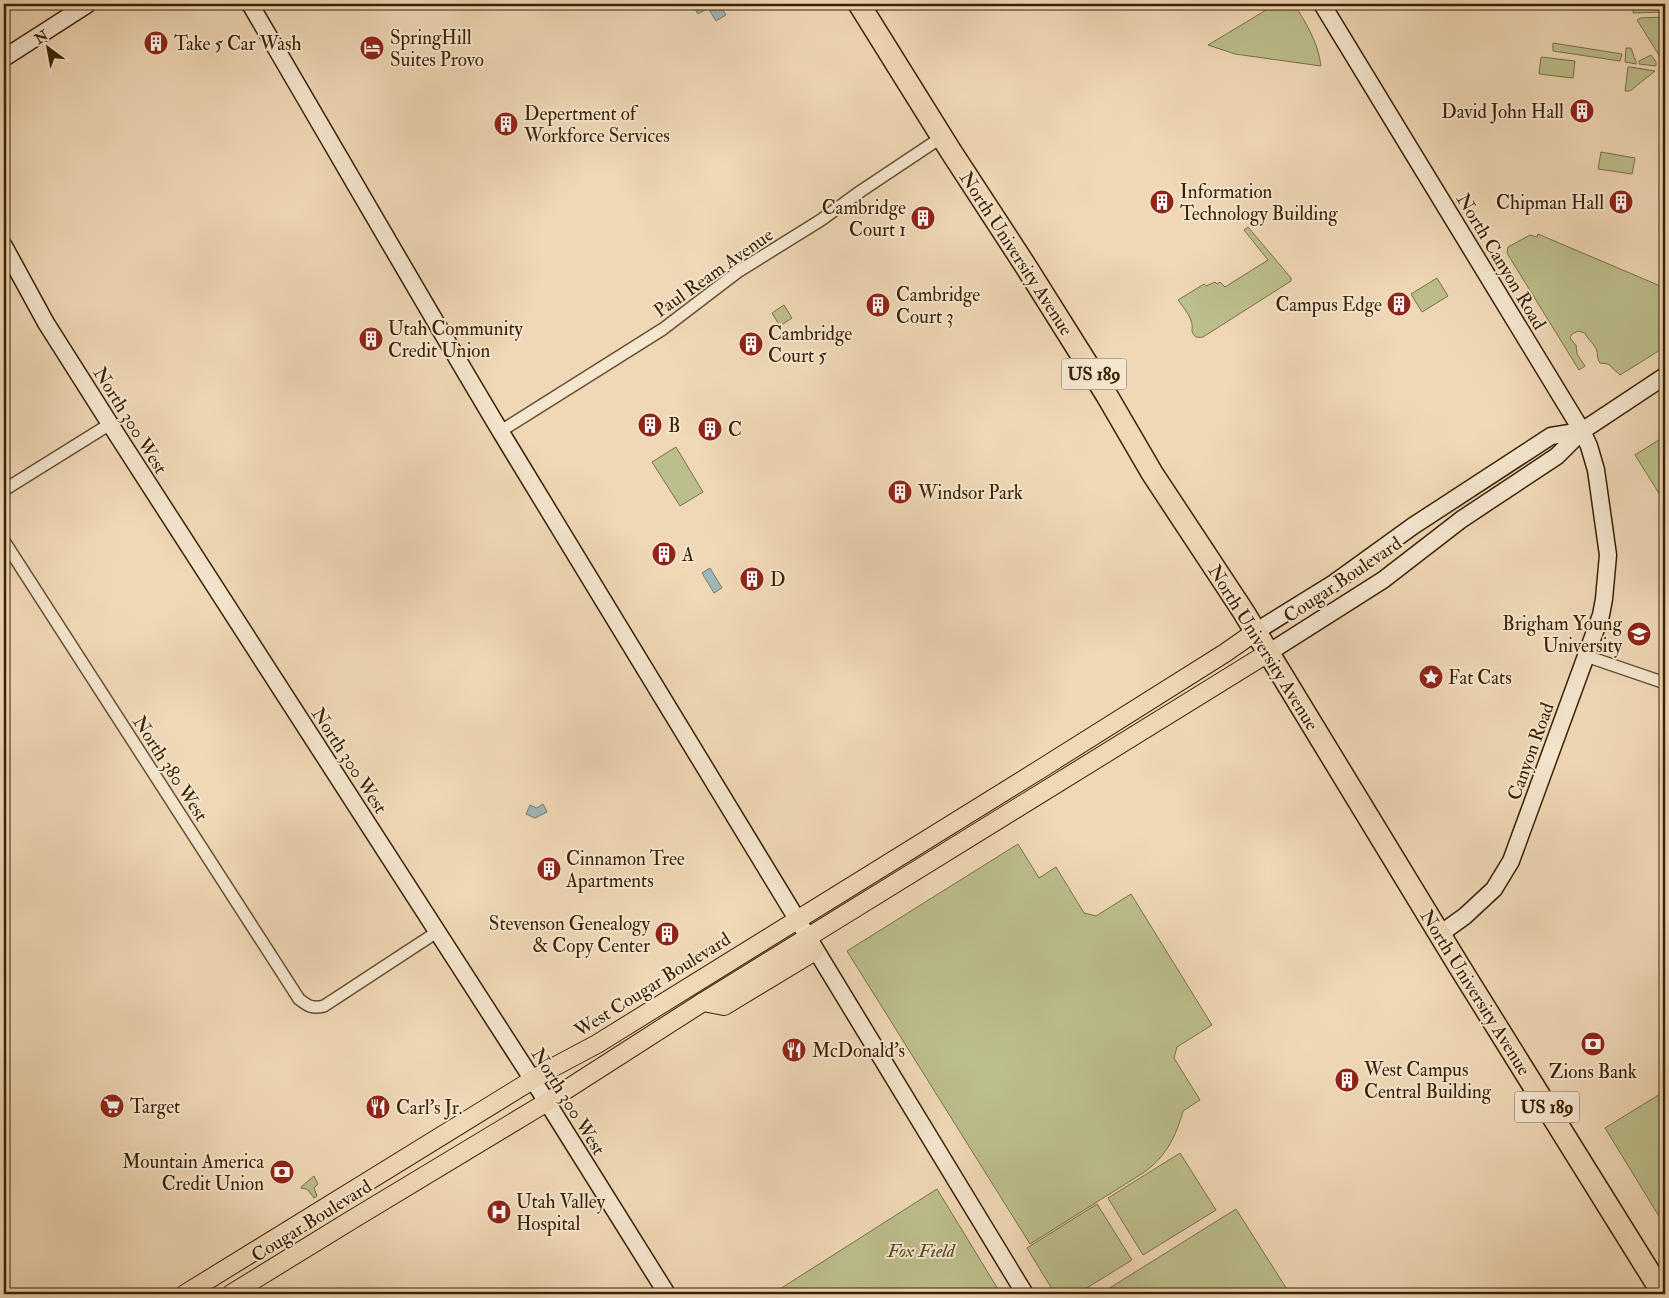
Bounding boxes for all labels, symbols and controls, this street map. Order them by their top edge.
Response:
north arrow [22,22,72,72]
place label: SpringHill Suites Provo [390,26,484,72]
text: N [31,27,52,48]
building icon: Take 5 Car Wash [143,30,169,56]
place label: Take 5 Car Wash [174,32,302,56]
hotel icon: SpringHill Suites Provo [359,35,385,61]
building icon: David John Hall [1569,98,1595,124]
place label: David John Hall [1441,100,1564,124]
place label: Depertment of Workforce Services [523,102,670,148]
building icon: Depertment of Workforce Services [493,111,519,137]
street label: North University Avenue [954,167,1078,340]
place label: Information Technology Building [1180,180,1338,226]
building icon: Information Technology Building [1149,189,1175,215]
street label: North Canyon Road [1451,189,1552,335]
building icon: Chipman Hall [1608,189,1634,215]
place label: Chipman Hall [1496,191,1604,216]
place label: Cambridge Court 1 [822,196,906,242]
building icon: Cambridge Court 1 [910,205,936,231]
street label: Paul Ream Avenue [649,223,778,323]
place label: Cambridge Court 3 [896,283,980,329]
building icon: Campus Edge [1386,291,1412,317]
building icon: Cambridge Court 3 [865,292,891,318]
place label: Campus Edge [1275,293,1382,318]
place label: Utah Community Credit Union [388,317,524,363]
place label: Cambridge Court 5 [768,322,852,368]
building icon: Utah Community Credit Union [358,326,384,352]
building icon: Cambridge Court 5 [738,331,764,357]
road number: US 189 [1062,358,1126,389]
street label: North 300 West [88,362,173,479]
building icon: B [637,412,663,438]
place label: B [668,414,680,438]
building icon: C [697,416,723,442]
place label: C [728,418,742,442]
building icon: Windsor Park [887,479,913,505]
place label: Windsor Park [917,481,1023,505]
street label: Cougar Boulevard [1279,531,1407,628]
building icon: A [651,541,677,567]
place label: A [681,543,694,567]
street label: North University Avenue [1202,560,1324,735]
building icon: D [739,566,765,592]
place label: D [770,568,785,592]
place label: Brigham Young University [1502,612,1623,658]
school or university icon: Brigham Young University [1626,621,1652,647]
place icon: Fat Cats [1418,664,1444,690]
place label: Fat Cats [1448,666,1512,690]
street label: Canyon Road [1502,699,1560,803]
street label: North 300 West [306,703,392,818]
street label: North 380 West [127,711,213,826]
place label: Cinnamon Tree Apartments [565,847,685,894]
building icon: Cinnamon Tree Apartments [536,856,562,882]
street label: North University Avenue [1414,905,1536,1080]
place label: Stevenson Genealogy & Copy Center [489,912,651,959]
building icon: Stevenson Genealogy & Copy Center [654,921,680,947]
street label: West Cougar Boulevard [569,927,736,1043]
bank icon: Zions Bank [1580,1031,1606,1057]
restaurant icon: McDonald's [781,1037,807,1063]
place label: McDonald's [812,1039,905,1063]
street label: North 300 West [526,1043,611,1160]
place label: West Campus Central Building [1363,1058,1492,1104]
place label: Zions Bank [1549,1060,1637,1084]
building icon: West Campus Central Building [1334,1067,1360,1093]
road number: US 189 [1514,1092,1580,1122]
supermarket icon: Target [99,1093,125,1119]
restaurant icon: Carl's Jr. [365,1094,391,1120]
place label: Target [130,1095,180,1119]
place label: Carl's Jr. [396,1096,462,1120]
place label: Mountain America Credit Union [122,1150,264,1196]
bank icon: Mountain America Credit Union [269,1159,295,1185]
street label: Cougar Boulevard [247,1174,377,1267]
place label: Utah Valley Hospital [516,1190,606,1237]
hospital icon: Utah Valley Hospital [486,1199,512,1225]
park label: Fox Field [886,1239,956,1263]

